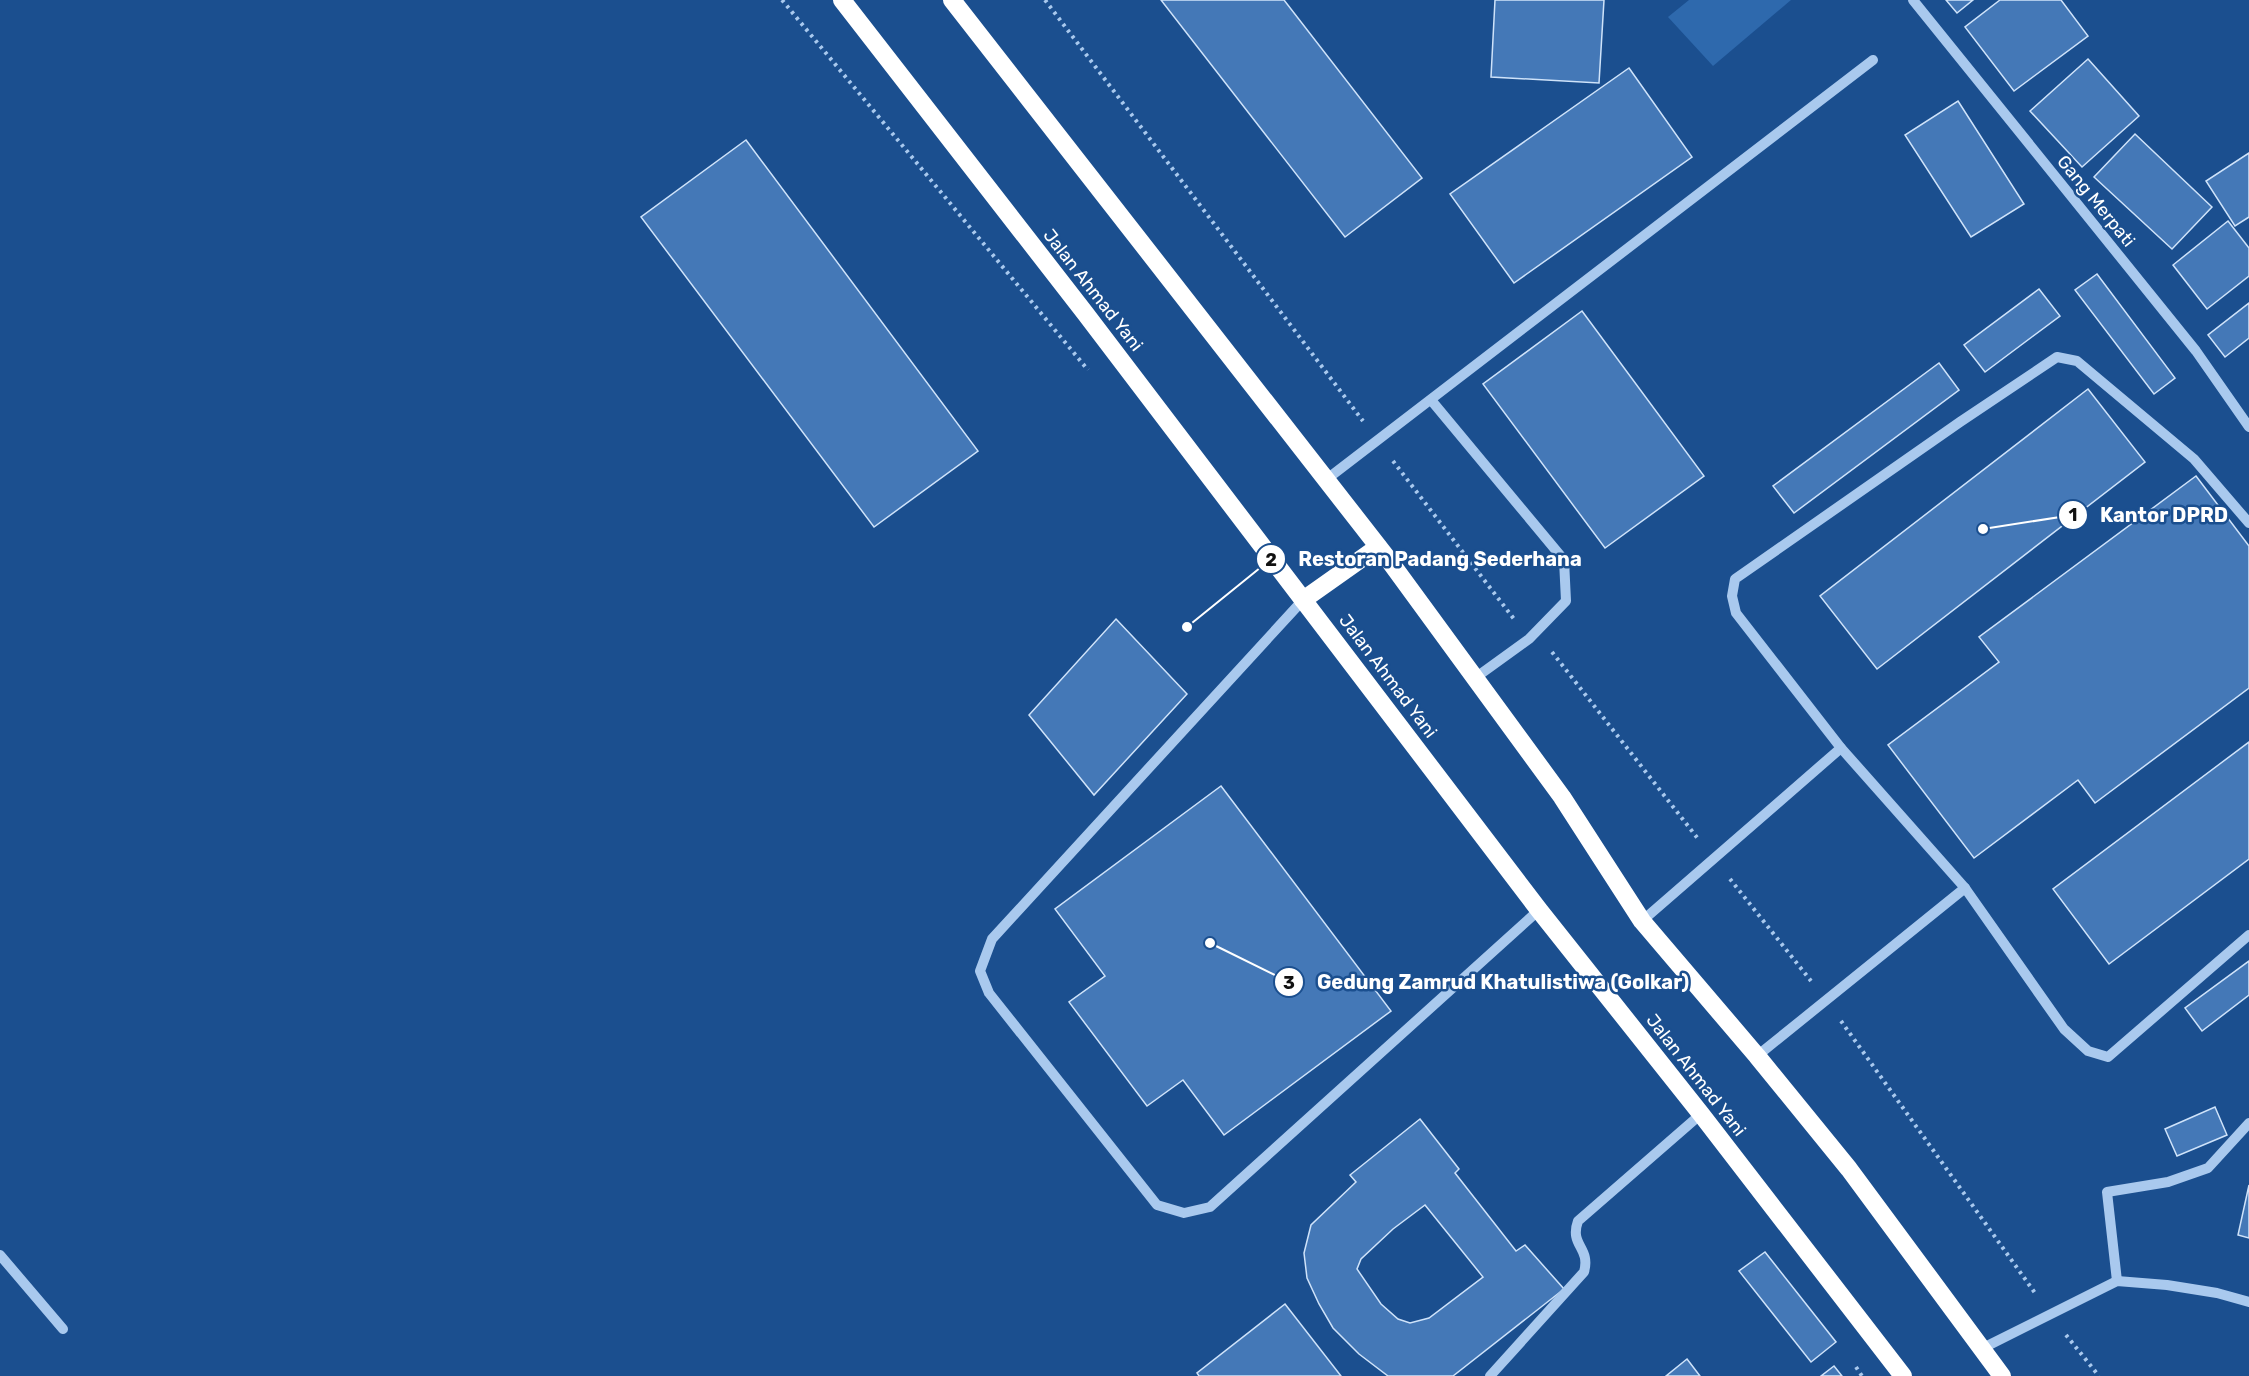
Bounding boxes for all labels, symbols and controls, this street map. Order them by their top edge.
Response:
street label: Gang Merpati [2052,151,2140,251]
street label: Jalan Ahmad Yani [1038,224,1148,356]
callout: Kantor DPRD [2058,496,2240,534]
text: Kantor DPRD [2100,503,2228,527]
text: 1 [2069,504,2077,526]
callout: Restoran Padang Sederhana [1256,540,1594,578]
text: Restoran Padang Sederhana [1298,547,1582,571]
text: 2 [1265,549,1277,571]
street label: Jalan Ahmad Yani [1334,610,1442,742]
callout: Gedung Zamrud Khatulistiwa (Golkar) [1274,963,1701,1001]
text: Gedung Zamrud Khatulistiwa (Golkar) [1317,970,1689,994]
text: 3 [1283,972,1295,994]
street label: Jalan Ahmad Yani [1641,1009,1751,1141]

